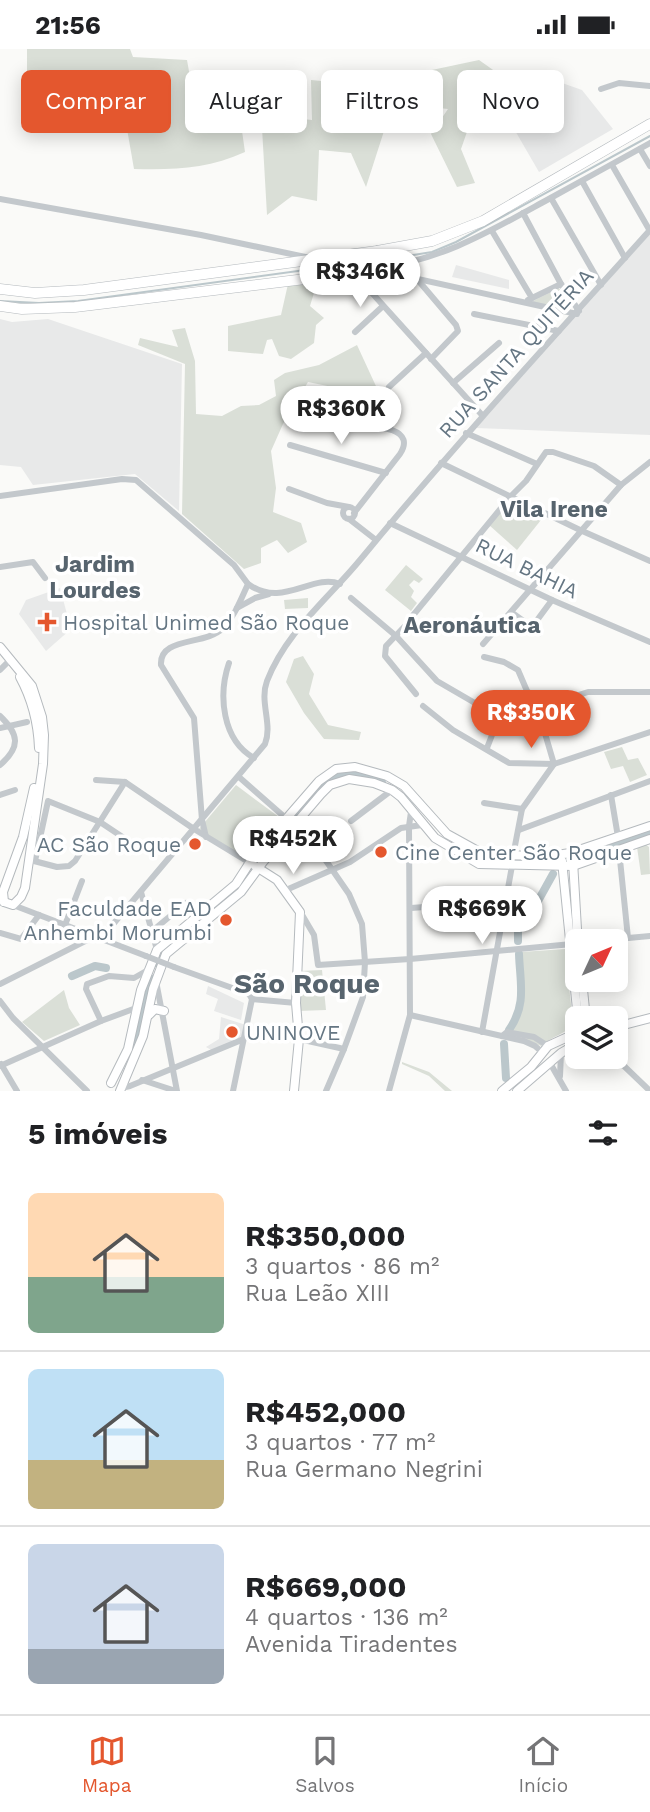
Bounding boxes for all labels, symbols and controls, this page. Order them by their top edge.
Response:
text: 21:56 [35,10,101,40]
chip: Comprar [21,70,171,133]
chip: Alugar [185,70,307,133]
chip: Filtros [321,70,443,133]
chip: Novo [457,70,564,133]
pin: R$346K [303,250,417,309]
text: R$346K [315,258,405,285]
street label: RUA SANTA QUITÉRIA [433,263,599,443]
pin: R$360K [284,387,398,446]
text: R$360K [296,395,386,422]
district label: Vila Irene [500,496,608,523]
street label: RUA BAHIA [471,532,583,604]
district label: Jardim Lourdes [49,551,141,604]
place label: Hospital Unimed São Roque [63,610,349,635]
marker: Hospital Unimed São Roque [37,612,57,632]
district label: Aeronáutica [404,612,541,639]
pin: R$350K [474,691,588,750]
text: R$350K [487,699,575,726]
pin: R$452K [236,817,350,876]
text: R$452K [249,825,337,852]
place label: AC São Roque [37,832,181,857]
marker: AC São Roque [187,836,203,852]
place label: Cine Center São Roque [395,840,632,865]
marker: Cine Center São Roque [373,844,389,860]
pin: R$669K [425,887,539,946]
text: R$669K [437,895,527,922]
place label: Faculdade EAD Anhembi Morumbi [23,896,212,945]
marker: Faculdade EAD Anhembi Morumbi [218,912,234,928]
north arrow [565,929,628,992]
map controls [565,929,628,1069]
district label: São Roque [234,967,380,1000]
button: layers [565,1006,628,1069]
place label: UNINOVE [246,1020,340,1045]
marker: UNINOVE [224,1024,240,1040]
icon: filters [584,1114,622,1152]
text: 5 imóveis [28,1116,167,1151]
text: R$350,000 [245,1218,406,1253]
icon: home [84,1221,168,1305]
text: 3 quartos · 86 m² [245,1253,439,1280]
text: Rua Leão XIII [245,1280,390,1307]
text: R$452,000 [245,1394,406,1429]
icon: home [84,1397,168,1481]
text: 3 quartos · 77 m² [245,1429,435,1456]
text: Rua Germano Negrini [245,1456,483,1483]
text: R$669,000 [245,1569,407,1604]
icon: home [84,1572,168,1656]
text: 4 quartos · 136 m² [245,1604,448,1631]
text: Avenida Tiradentes [245,1631,458,1658]
tab: Mapa [82,1732,131,1797]
tab: Salvos [295,1732,355,1797]
tab: Início [519,1732,568,1797]

